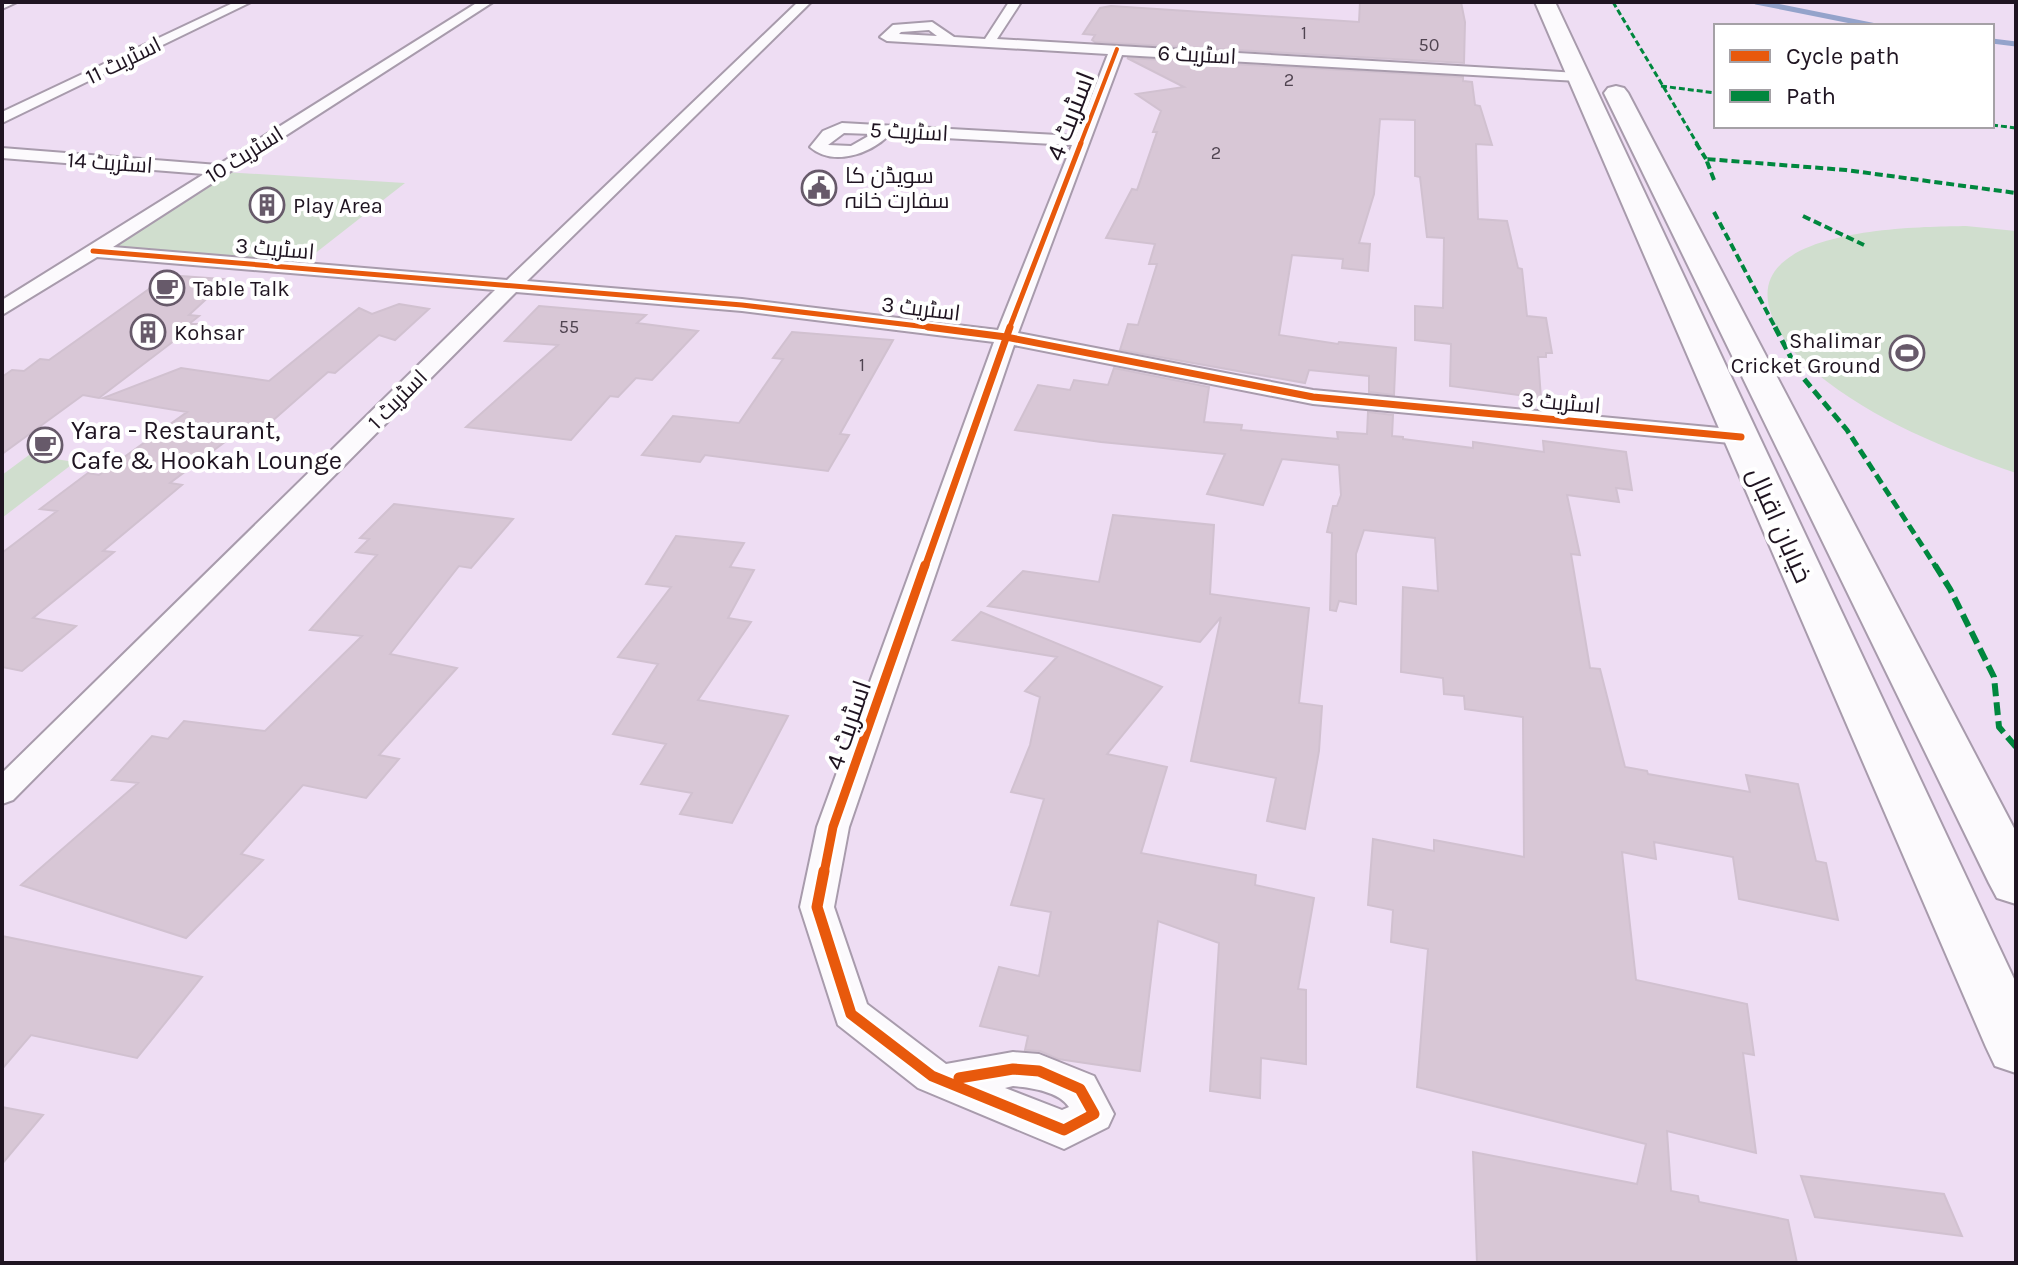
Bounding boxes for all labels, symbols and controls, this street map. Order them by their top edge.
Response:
house number: 1 [1301,22,1307,44]
legend [1714,24,1994,128]
street label: اسٹریٹ 11 [81,32,165,90]
house number: 50 [1419,34,1439,56]
street label: اسٹریٹ 6 [1157,40,1237,70]
text: Cycle path [1786,42,1900,70]
street label: اسٹریٹ 4 [1039,67,1102,165]
house number: 2 [1284,69,1294,91]
text: Path [1786,82,1836,110]
street label: اسٹریٹ 5 [869,117,949,147]
street label: اسٹریٹ 10 [201,121,288,189]
house number: 2 [1211,142,1221,164]
street label: اسٹریٹ 14 [66,147,154,179]
place label: سویڈن کا سفارت خانہ [845,163,949,214]
public building icon: سویڈن کا سفارت خانہ [800,169,838,207]
building icon: Play Area [248,186,286,224]
place label: Play Area [293,193,383,219]
street label: اسٹریٹ 3 [234,233,316,265]
cafe icon: Table Talk [148,269,186,307]
place label: Table Talk [193,276,290,302]
street label: اسٹریٹ 3 [880,291,962,327]
building icon: Kohsar [129,313,167,351]
house number: 55 [559,316,579,338]
place label: Kohsar [174,320,244,346]
place label: Shalimar Cricket Ground [1731,328,1881,379]
sports icon: Shalimar Cricket Ground [1888,334,1926,372]
house number: 1 [859,354,865,376]
street label: اسٹریٹ 1 [363,365,433,435]
street label: اسٹریٹ 3 [1520,387,1602,419]
place label: Yara - Restaurant, Cafe & Hookah Lounge [71,415,342,476]
cafe icon: Yara - Restaurant, Cafe & Hookah Lounge [26,426,64,464]
street label: خیابان اقبال [1740,463,1819,588]
street label: اسٹریٹ 4 [819,676,878,774]

